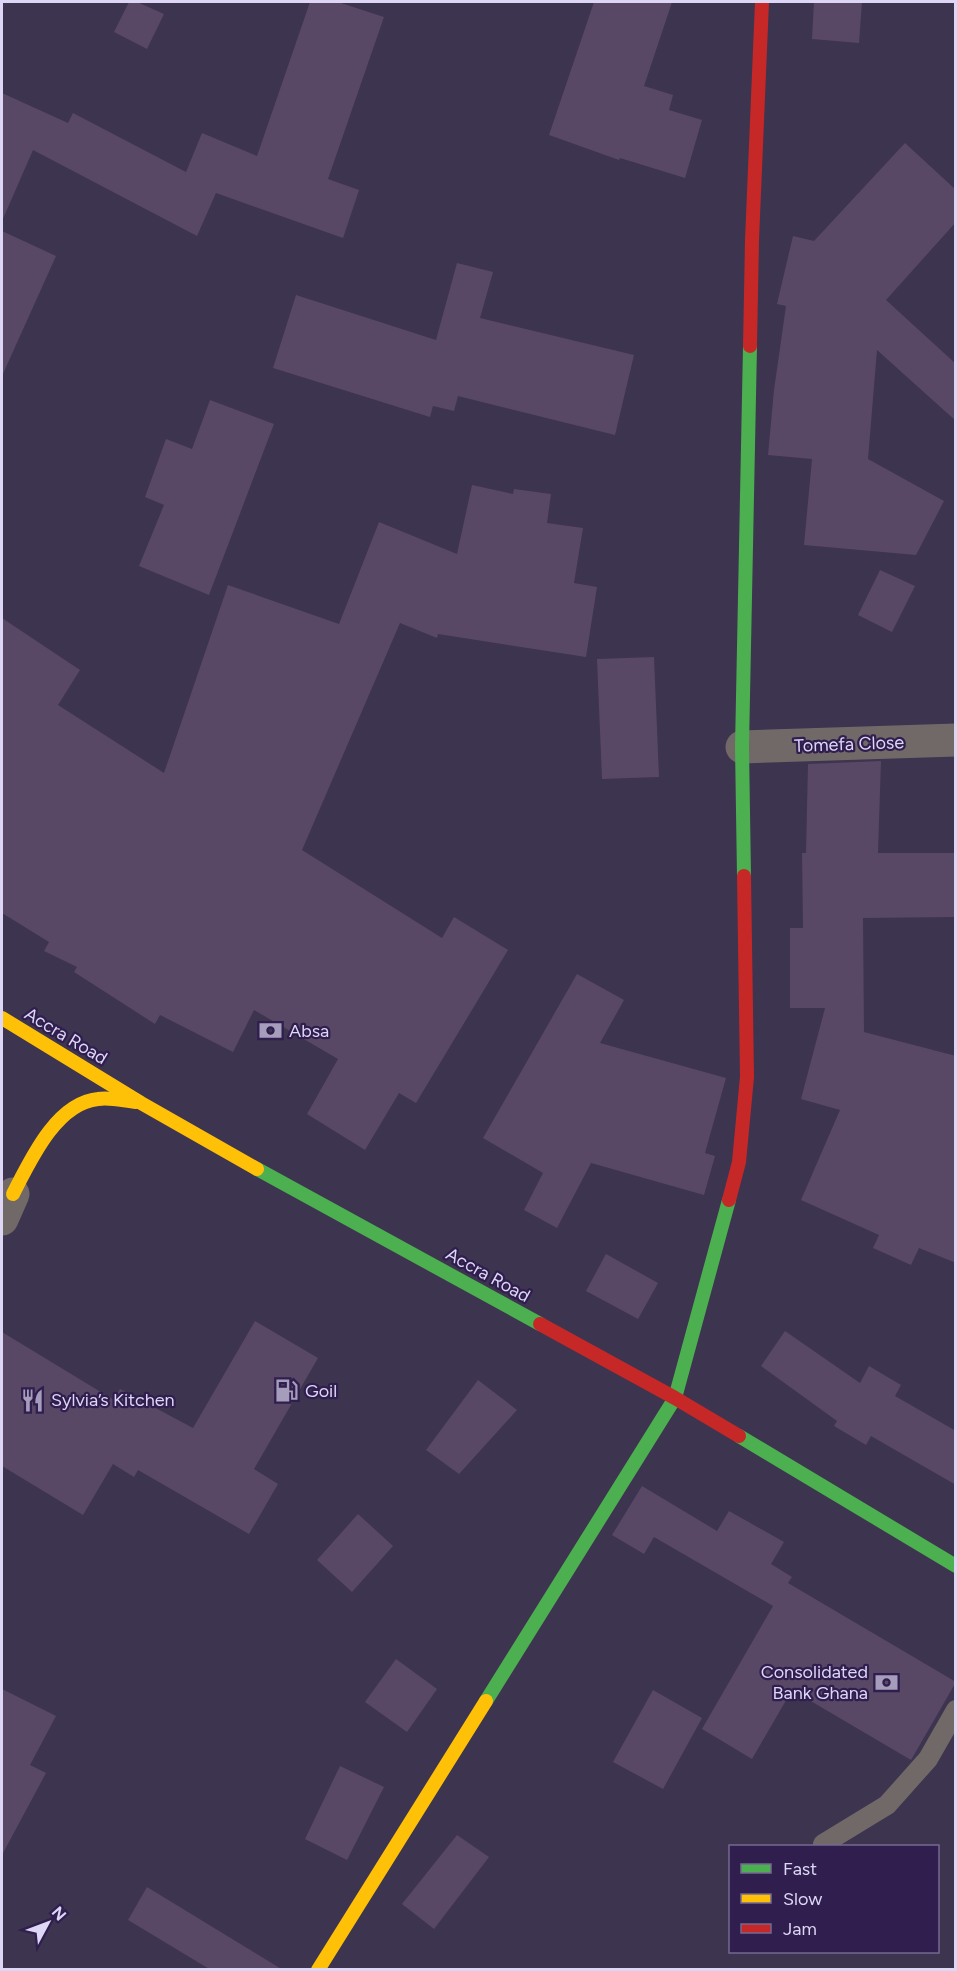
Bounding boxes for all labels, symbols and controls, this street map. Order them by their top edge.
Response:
street label: Tomefa Close [794,731,905,757]
street label: Accra Road [21,1003,111,1069]
bank icon: Absa [258,1018,284,1044]
place label: Absa [289,1020,329,1042]
street label: Accra Road [442,1243,534,1307]
fuel station icon: Goil [274,1378,300,1404]
place label: Goil [305,1380,337,1402]
restaurant icon: Sylvia’s Kitchen [20,1387,46,1413]
place label: Sylvia’s Kitchen [51,1389,175,1411]
place label: Consolidated Bank Ghana [761,1661,868,1704]
bank icon: Consolidated Bank Ghana [873,1669,899,1695]
legend [729,1845,939,1953]
text: Fast [783,1858,817,1880]
text: Slow [783,1888,822,1910]
north arrow [18,1893,78,1953]
text: N [48,1903,70,1924]
text: Jam [783,1918,817,1940]

